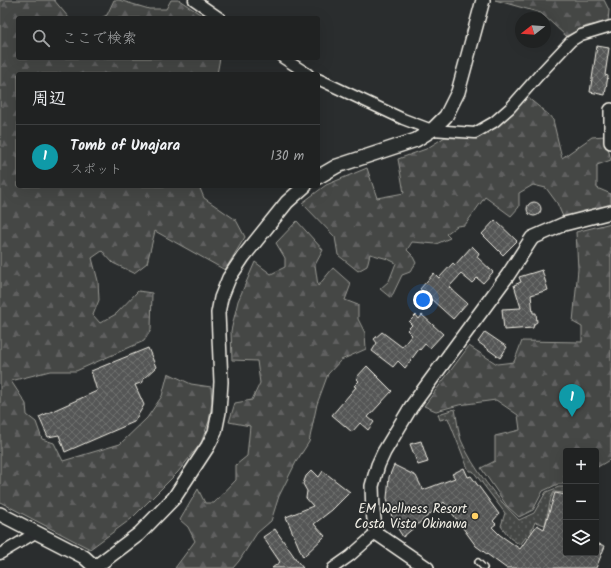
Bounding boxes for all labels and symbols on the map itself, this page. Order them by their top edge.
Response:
north arrow [515,12,551,48]
your location [413,290,433,310]
pin: 1 [559,384,585,417]
place label: EM Wellness Resort Costa Vista Okinawa [355,499,468,535]
marker: EM Wellness Resort Costa Vista Okinawa [470,511,480,521]

